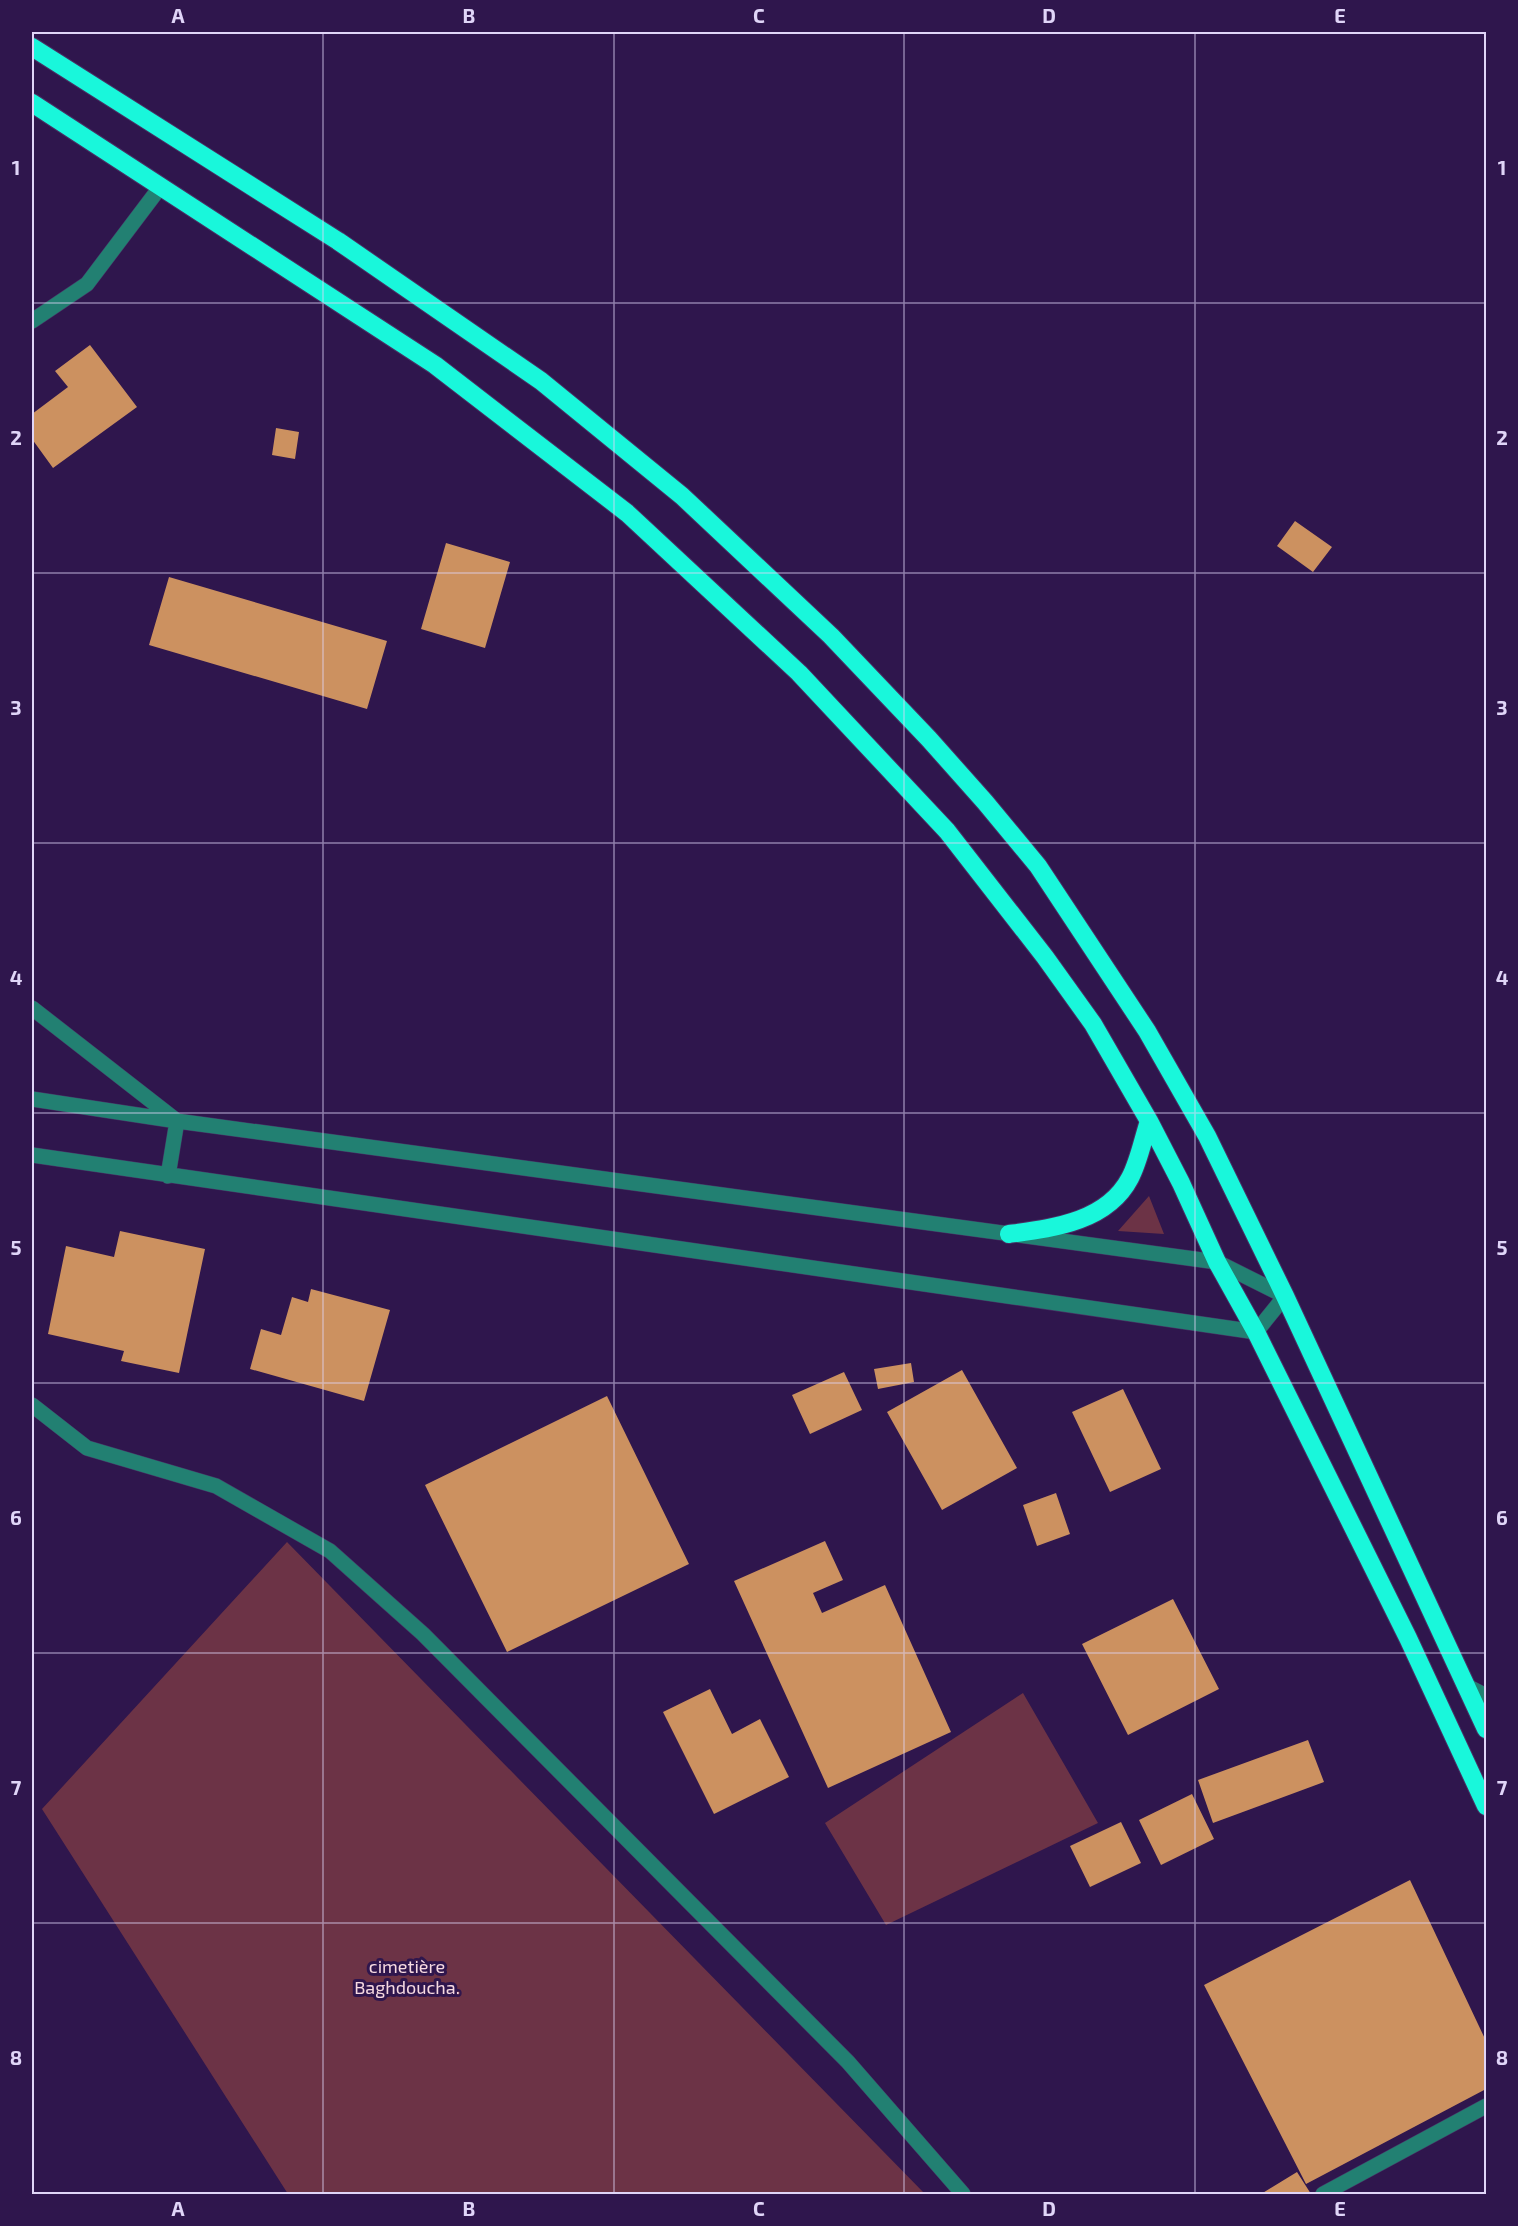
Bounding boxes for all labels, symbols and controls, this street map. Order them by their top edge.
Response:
text: A [171,3,185,27]
text: B [463,3,475,27]
text: C [753,3,765,27]
text: D [1042,3,1056,27]
text: E [1334,3,1346,27]
text: 1 [12,155,20,179]
text: 1 [1498,155,1506,179]
text: 2 [10,425,22,449]
text: 2 [1496,425,1508,449]
text: 3 [10,695,22,719]
text: 3 [1496,695,1508,719]
text: 4 [10,965,23,989]
text: 4 [1496,965,1509,989]
text: 5 [10,1235,22,1259]
text: 5 [1496,1235,1508,1259]
text: 6 [10,1505,22,1529]
text: 6 [1496,1505,1508,1529]
text: 7 [11,1775,22,1799]
text: 7 [1497,1775,1508,1799]
park label: cimetière Baghdoucha. [354,1955,460,1998]
text: 8 [10,2045,22,2069]
text: 8 [1496,2045,1508,2069]
text: A [171,2196,185,2220]
text: B [463,2196,475,2220]
text: C [753,2196,765,2220]
text: D [1042,2196,1056,2220]
text: E [1334,2196,1346,2220]

